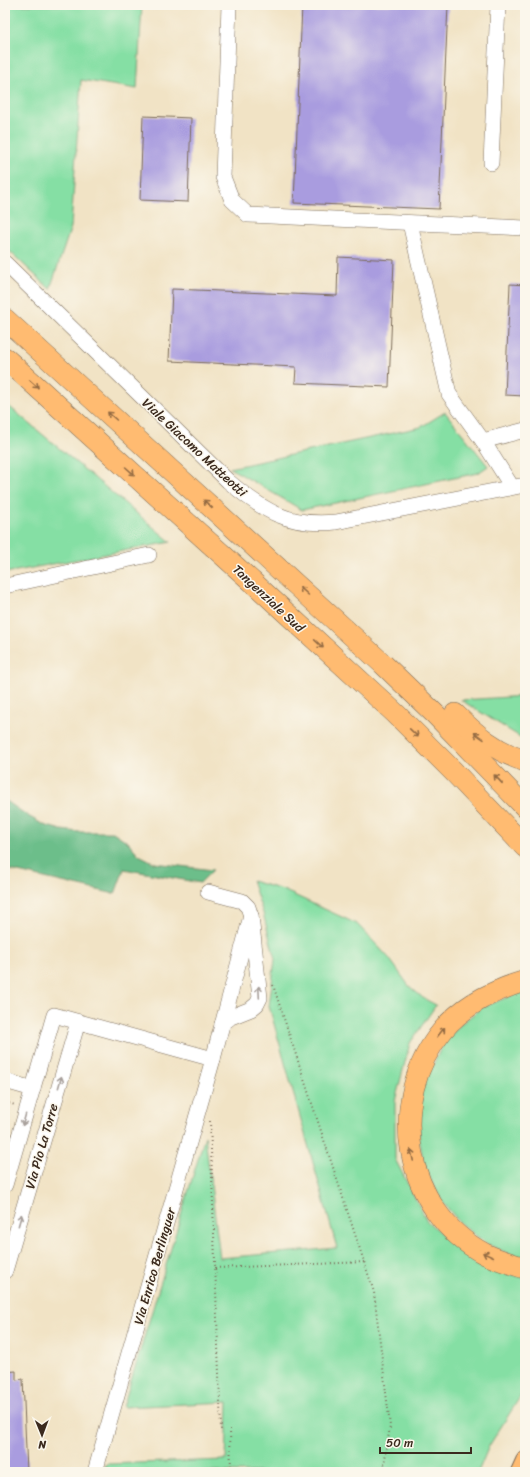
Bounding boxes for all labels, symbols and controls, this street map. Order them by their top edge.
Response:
one-way arrow [29,379,39,389]
street label: Viale Giacomo Matteotti [137,392,253,503]
one-way arrow [106,412,117,421]
one-way arrow [125,466,135,476]
one-way arrow [203,499,213,509]
street label: Tangenziale Sud [227,559,311,639]
one-way arrow [299,586,309,596]
one-way arrow [314,639,324,649]
one-way arrow [409,728,419,737]
one-way arrow [473,732,484,740]
one-way arrow [494,773,503,784]
one-way arrow [255,986,262,999]
one-way arrow [436,1027,445,1038]
one-way arrow [57,1076,64,1089]
street label: Via Pio La Torre [18,1100,65,1192]
one-way arrow [20,1113,27,1126]
one-way arrow [408,1149,416,1162]
street label: Via Enrico Berlinguer [127,1204,182,1327]
one-way arrow [17,1214,24,1227]
one-way arrow [483,1251,495,1258]
north arrow [22,1415,62,1455]
scale bar [380,1429,471,1455]
text: 50 m [386,1432,413,1454]
text: N [38,1435,47,1454]

